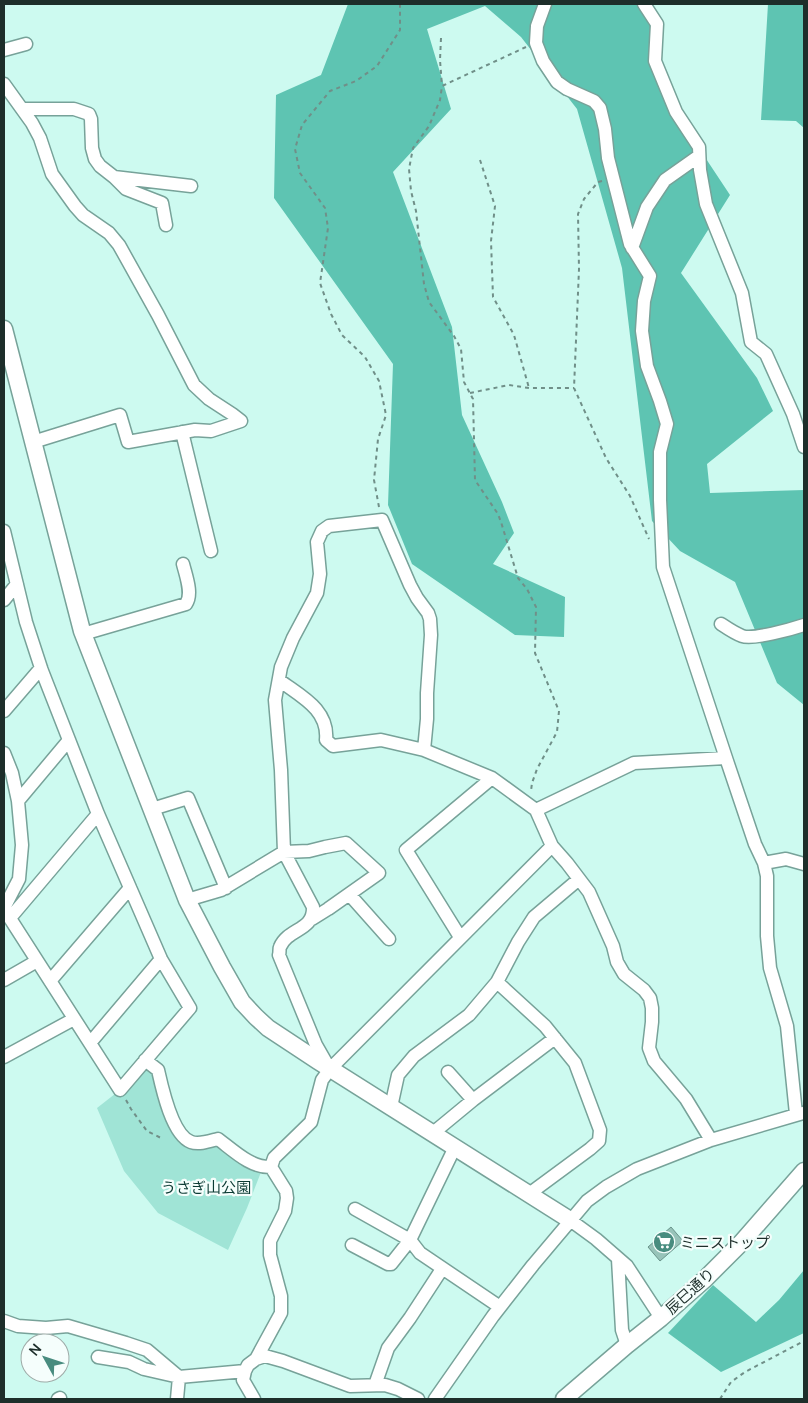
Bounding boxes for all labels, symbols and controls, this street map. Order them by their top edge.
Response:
park label: うさぎ山公園 [161,1177,251,1198]
supermarket icon: ミニストップ [652,1230,676,1254]
place label: ミニストップ [680,1232,770,1253]
street label: 辰巳通り [661,1263,719,1319]
north arrow [20,1333,70,1383]
text: N [24,1339,45,1359]

